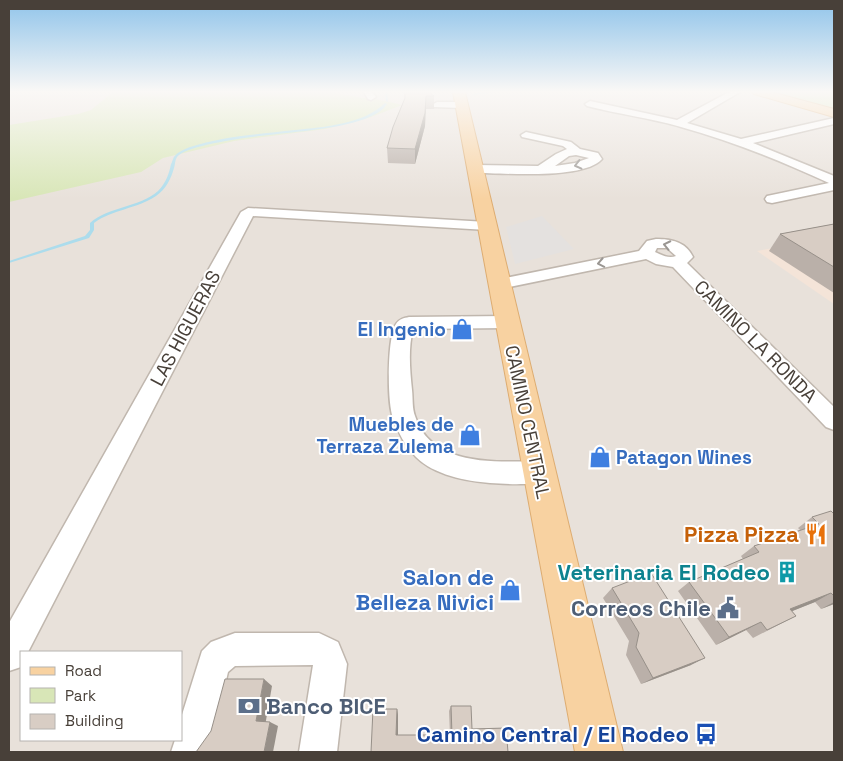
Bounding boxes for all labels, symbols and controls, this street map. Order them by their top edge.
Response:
one-way arrow [573,159,582,170]
one-way arrow [662,240,671,251]
one-way arrow [596,258,605,268]
street label: LAS HIGUERAS [145,266,226,390]
street label: CAMINO LA RONDA [689,275,822,408]
shop icon: El Ingenio [449,316,475,342]
place label: El Ingenio [357,317,446,342]
street label: CAMINO CENTRAL [499,343,556,501]
place label: Muebles de Terraza Zulema [316,412,454,459]
shop icon: Muebles de Terraza Zulema [457,422,483,448]
shop icon: Patagon Wines [587,444,613,470]
place label: Patagon Wines [616,445,752,470]
place label: Pizza Pizza [684,520,799,548]
restaurant icon: Pizza Pizza [803,521,829,547]
place label: Veterinaria El Rodeo [558,558,770,586]
building icon: Veterinaria El Rodeo [774,559,800,585]
place label: Salon de Belleza Nivici [356,563,494,616]
shop icon: Salon de Belleza Nivici [497,577,523,603]
place label: Correos Chile [571,594,711,622]
public building icon: Correos Chile [715,595,741,621]
legend [20,651,182,741]
text: Road [65,661,102,680]
text: Park [65,686,96,705]
place label: Banco BICE [266,692,386,720]
bank icon: Banco BICE [236,693,262,719]
text: Building [65,711,124,730]
place label: Camino Central / El Rodeo [417,720,689,748]
bus stop icon: Camino Central / El Rodeo [693,721,719,747]

